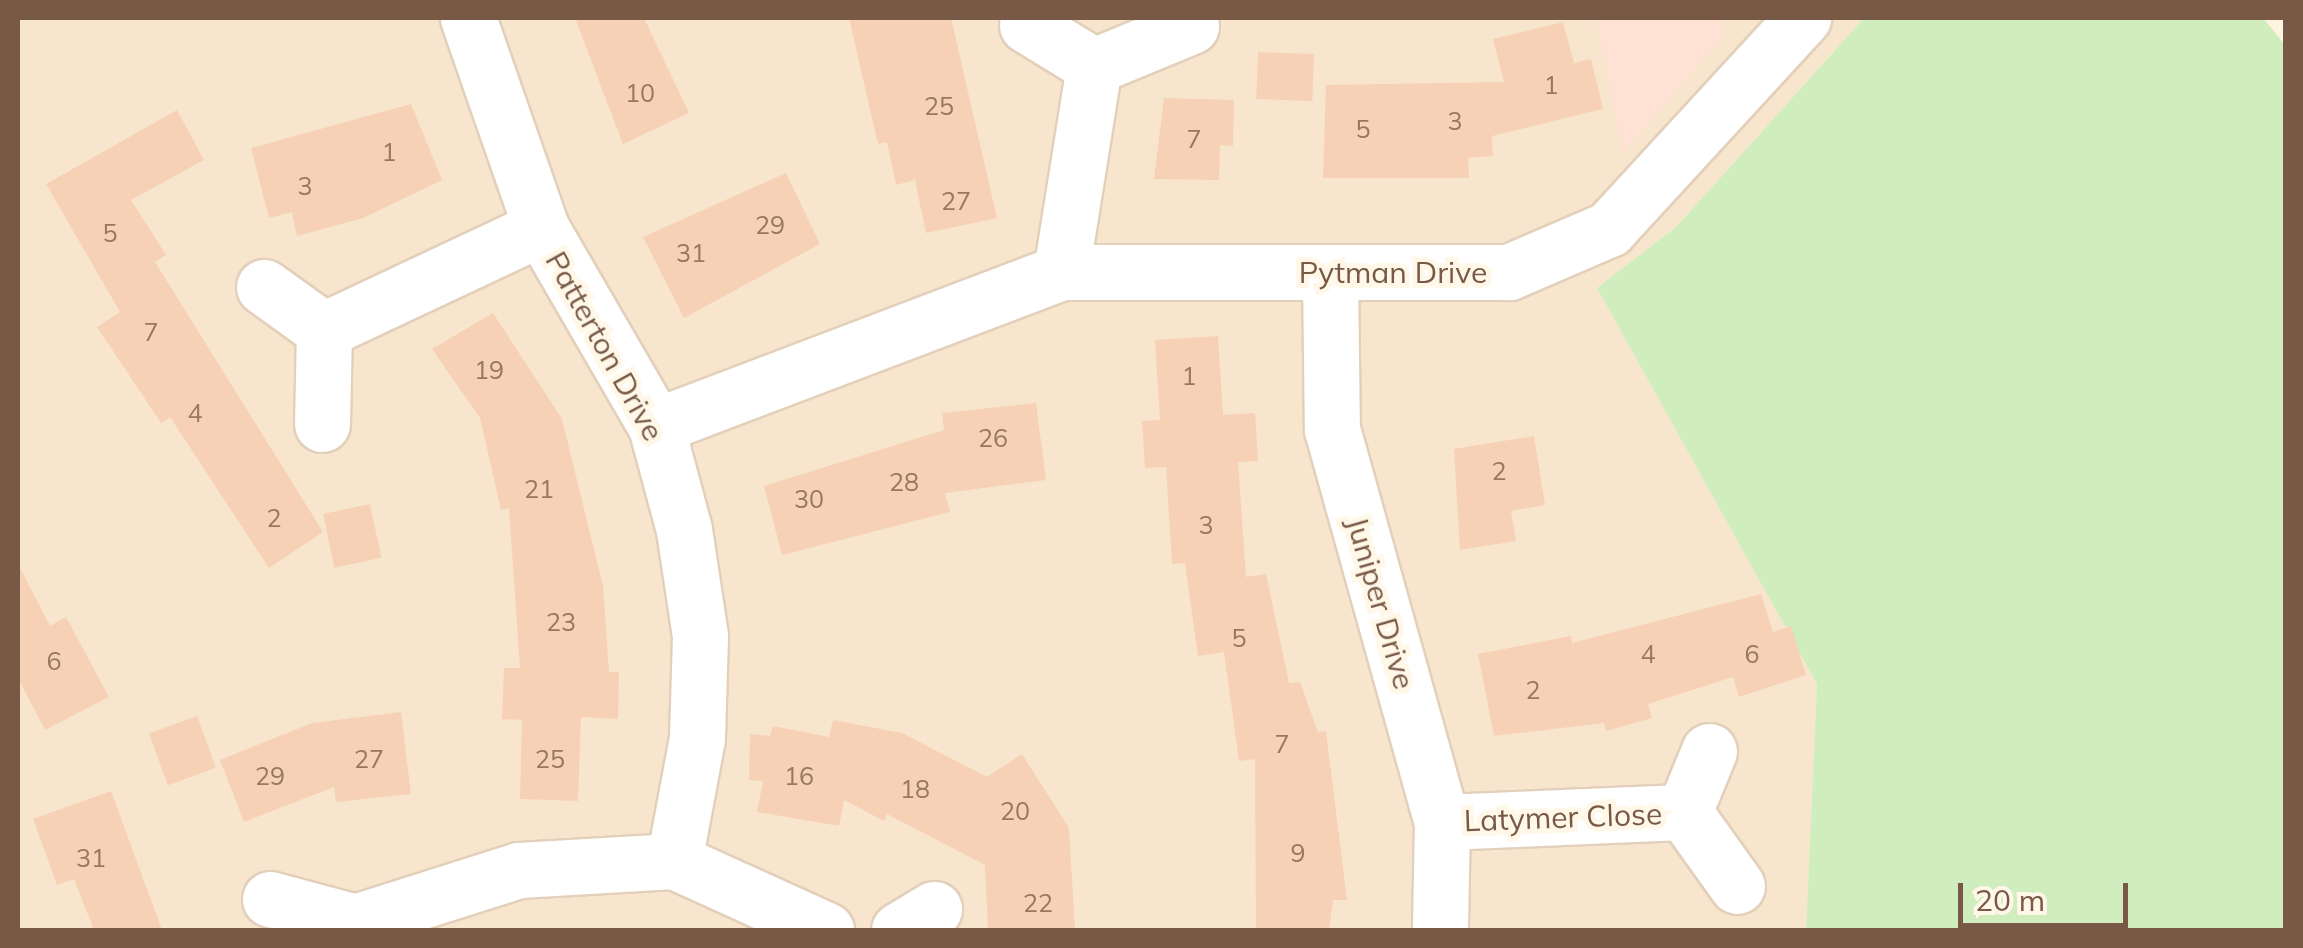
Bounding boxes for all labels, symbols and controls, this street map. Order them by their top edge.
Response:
house number: 1 [1544,70,1558,100]
house number: 10 [625,78,655,108]
house number: 25 [924,91,954,121]
house number: 3 [1448,106,1462,136]
house number: 5 [1356,114,1370,144]
house number: 7 [1187,124,1201,154]
house number: 1 [382,137,396,167]
house number: 3 [298,171,312,201]
house number: 27 [941,186,971,216]
house number: 29 [755,210,785,240]
house number: 5 [103,218,117,248]
house number: 31 [676,238,706,268]
street label: Patterton Drive [538,245,672,447]
street label: Pytman Drive [1299,254,1487,290]
house number: 7 [144,317,158,347]
house number: 19 [474,355,504,385]
house number: 1 [1182,361,1196,391]
house number: 4 [188,398,202,428]
house number: 26 [978,423,1008,453]
house number: 2 [1492,456,1506,486]
house number: 28 [889,467,919,497]
house number: 21 [524,474,554,504]
house number: 30 [794,484,824,514]
house number: 2 [267,503,281,533]
house number: 3 [1199,510,1213,540]
street label: Juniper Drive [1339,513,1423,693]
house number: 23 [546,607,576,637]
house number: 5 [1232,623,1246,653]
house number: 4 [1641,639,1655,669]
house number: 6 [1745,639,1759,669]
house number: 6 [47,646,61,676]
house number: 2 [1526,675,1540,705]
house number: 7 [1275,729,1289,759]
house number: 27 [354,744,384,774]
house number: 25 [535,744,565,774]
house number: 29 [255,761,285,791]
house number: 16 [784,761,814,791]
house number: 18 [900,774,930,804]
house number: 20 [1000,796,1030,826]
street label: Latymer Close [1463,796,1663,838]
house number: 9 [1291,838,1305,868]
house number: 31 [76,843,106,873]
scale bar [1963,863,2133,925]
text: 20 m [1975,881,2045,919]
house number: 22 [1023,888,1053,918]

